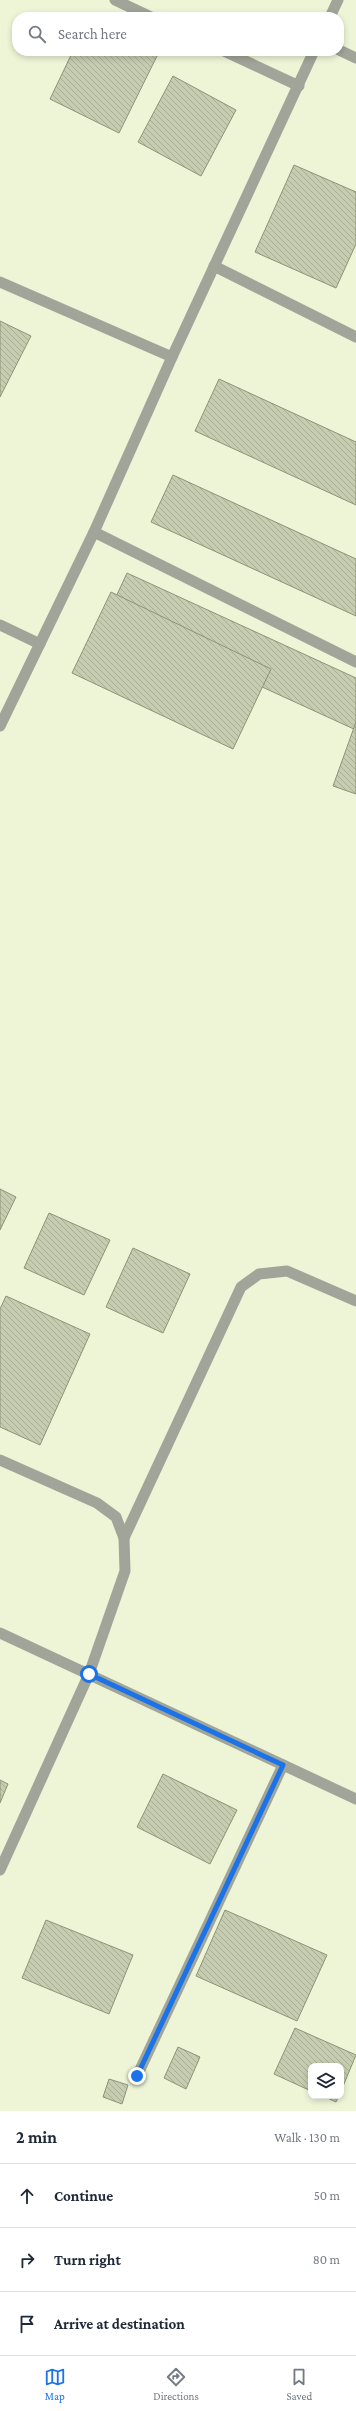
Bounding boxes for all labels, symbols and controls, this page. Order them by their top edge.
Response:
search box [12,12,344,56]
icon: search [26,23,48,45]
text: Search here [58,26,127,42]
route start [80,1665,98,1683]
map controls [308,2063,344,2099]
button: layers [308,2063,344,2099]
route end [128,2067,146,2085]
text: 2 min [16,2128,57,2147]
text: Walk · 130 m [274,2130,340,2145]
icon: ahead [16,2185,38,2207]
text: Continue [54,2188,113,2204]
text: 50 m [314,2188,340,2203]
icon: right [16,2249,38,2271]
text: Turn right [54,2252,121,2268]
text: 80 m [313,2252,340,2267]
icon: arrive [16,2313,38,2335]
text: Arrive at destination [54,2316,185,2332]
tab: Map [44,2366,66,2402]
tab: Directions [153,2366,199,2402]
tab: Saved [286,2366,312,2402]

